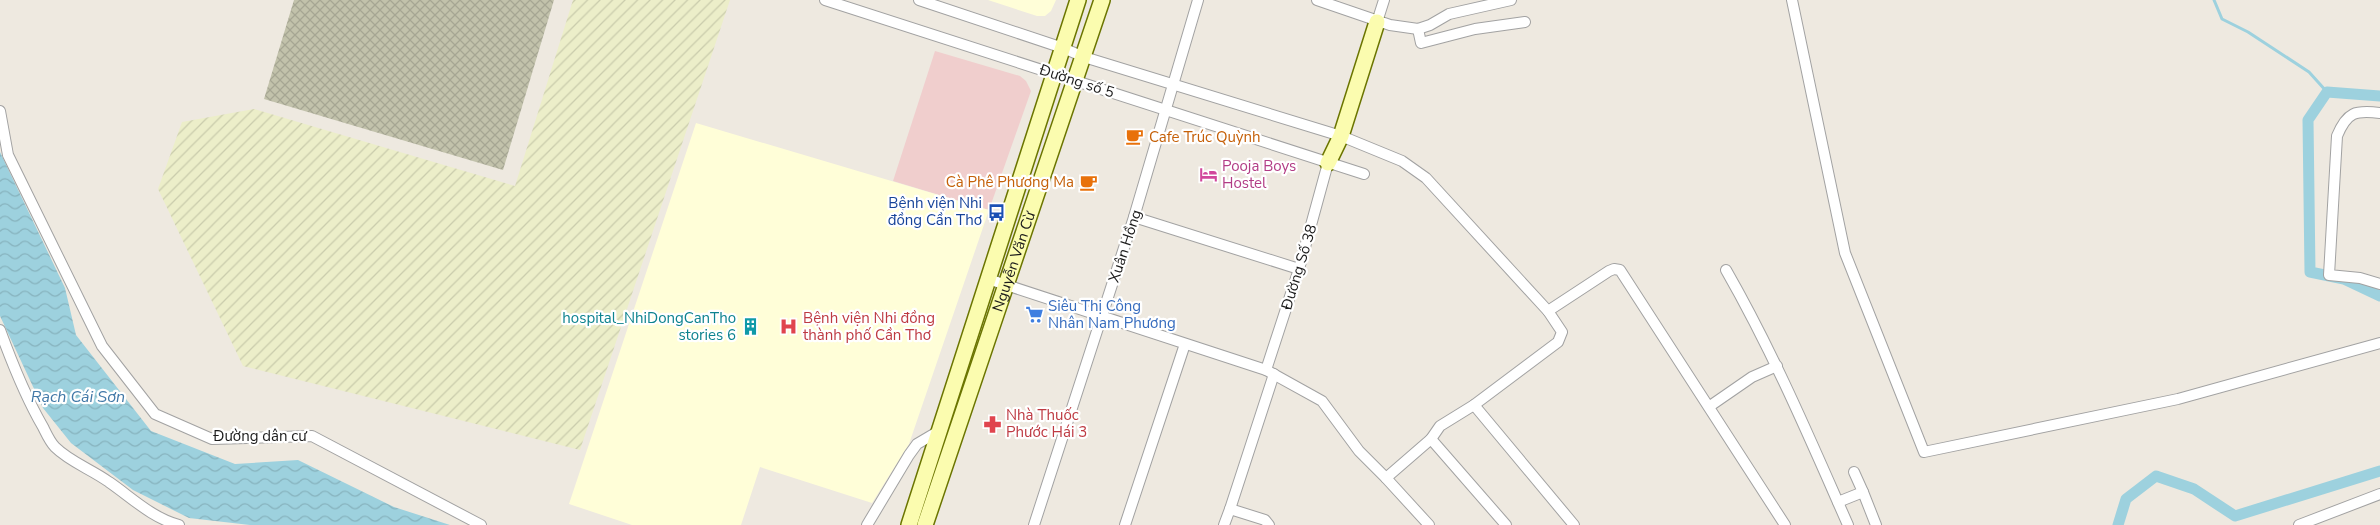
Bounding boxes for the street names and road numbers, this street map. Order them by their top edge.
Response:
street label: Đường số 5 [1036,59,1117,102]
street label: Nguyễn Văn Cừ [988,207,1040,314]
street label: Xuân Hồng [1104,207,1146,285]
street label: Đường Số 38 [1276,222,1321,313]
street label: Đường dân cư [212,426,308,446]

